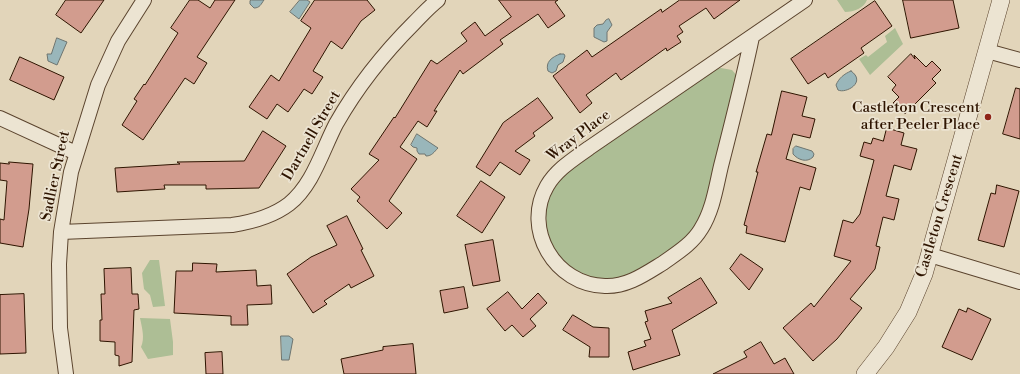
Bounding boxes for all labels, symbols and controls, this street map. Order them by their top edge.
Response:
street label: Dartnell Street [279,88,345,184]
place label: Castleton Crescent after Peeler Place [852,99,980,134]
street label: Wray Place [544,106,614,166]
marker: Castleton Crescent after Peeler Place [983,112,993,122]
street label: Sadlier Street [38,129,74,223]
street label: Castleton Crescent [913,152,967,280]

